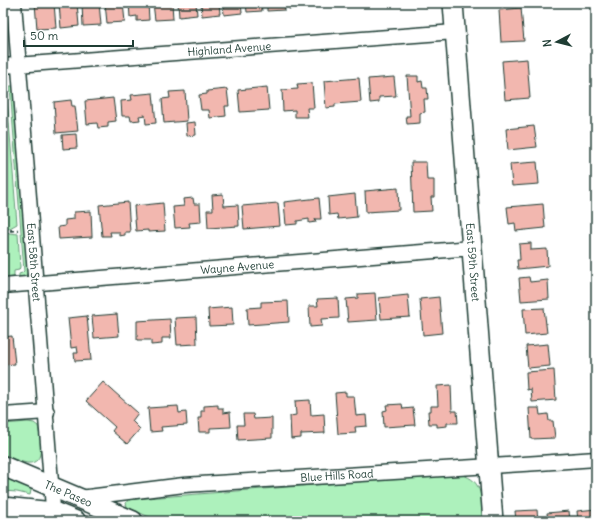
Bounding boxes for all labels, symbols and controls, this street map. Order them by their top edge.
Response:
scale bar [24,22,133,48]
north arrow [537,22,577,62]
text: 50 m [30,28,59,43]
street label: Highland Avenue [187,39,272,59]
text: N [540,39,554,48]
street label: East 58th Street [24,222,44,302]
street label: East 59th Street [463,222,483,302]
street label: Wayne Avenue [200,257,275,277]
street label: Blue Hills Road [300,466,374,485]
street label: The Paseo [42,477,94,510]

